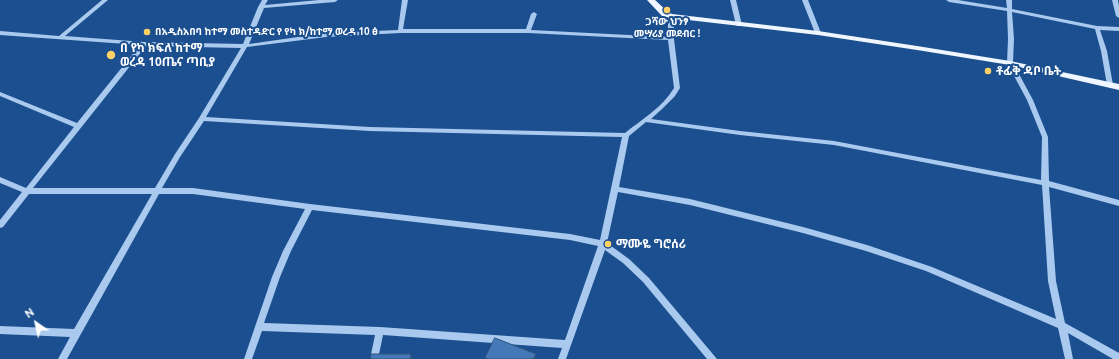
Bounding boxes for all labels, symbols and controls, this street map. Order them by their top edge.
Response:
marker: ጋሻው ህንፃ መሣሪያ መደብር ! [662,5,672,15]
place label: ጋሻው ህንፃ መሣሪያ መደብር ! [634,16,700,40]
place label: በአዲስአበባ ከተማ መስተዳድር የ የካ ክ/ከተማ ወረዳ 10 ፅ [155,26,378,38]
marker: በአዲስአበባ ከተማ መስተዳድር የ የካ ክ/ከተማ ወረዳ 10 ፅ [142,27,152,37]
place label: በ የካ ክፍለ ከተማ ወረዳ 10ጤና ጣቢያ [120,41,215,69]
marker: በ የካ ክፍለ ከተማ ወረዳ 10ጤና ጣቢያ [105,49,117,61]
place label: ቶፊቅ ዳቦ ቤት [996,64,1061,78]
marker: ቶፊቅ ዳቦ ቤት [983,66,993,76]
place label: ማሙዬ ግሮሰሪ [616,237,686,251]
marker: ማሙዬ ግሮሰሪ [603,239,613,249]
north arrow [16,303,56,343]
text: N [23,306,36,320]

